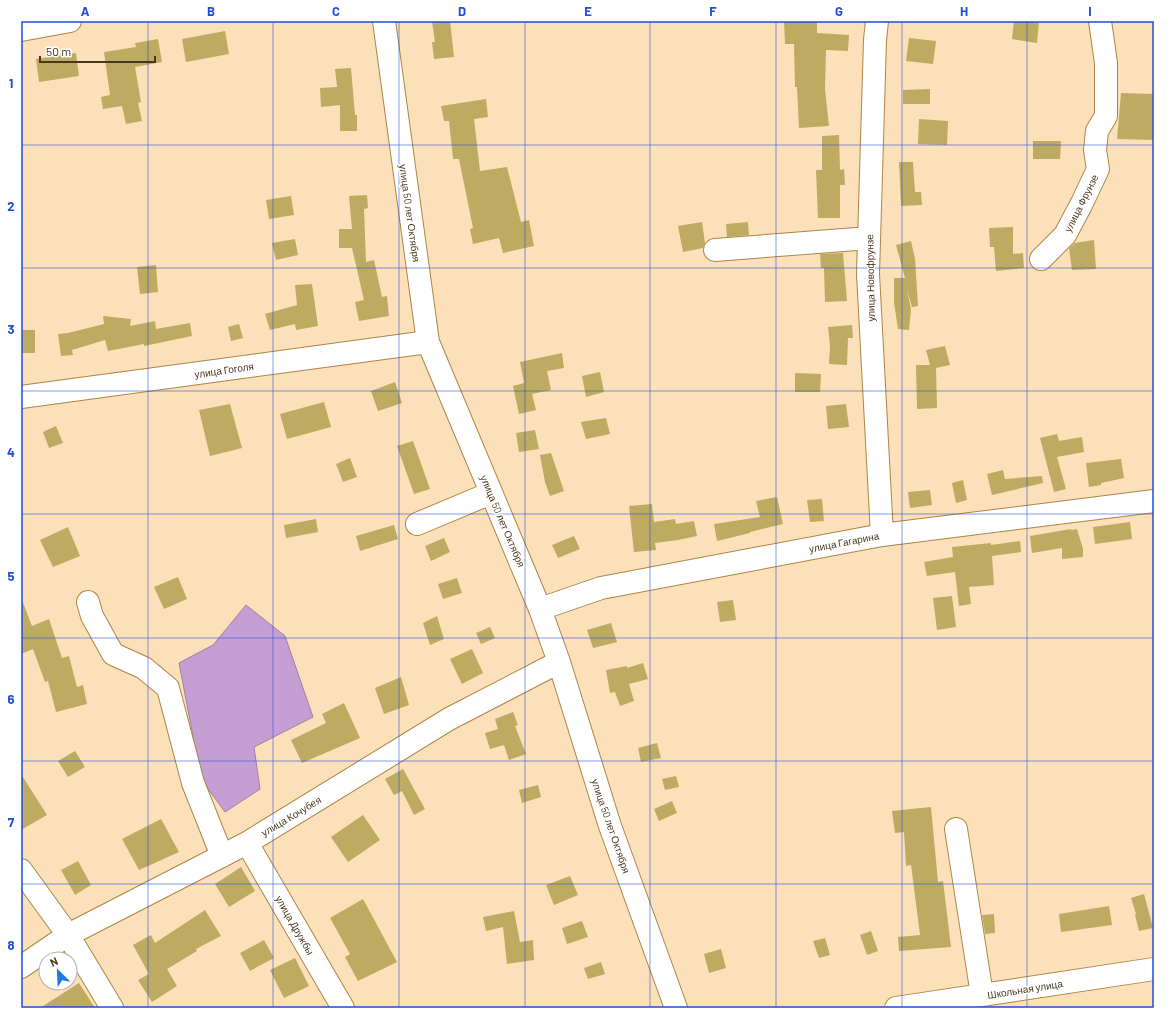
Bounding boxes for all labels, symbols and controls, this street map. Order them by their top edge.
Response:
text: A [81,3,90,19]
text: B [207,3,215,19]
text: C [332,3,340,19]
text: D [458,3,466,19]
text: E [584,3,592,19]
text: F [709,3,717,19]
text: G [835,3,843,19]
text: H [960,3,968,19]
text: I [1088,3,1092,19]
scale bar [40,38,155,64]
text: 50 m [46,44,71,58]
text: 1 [9,75,13,91]
street label: улица 50 лет Октября [397,163,423,263]
street label: улица Фрунзе [1061,172,1101,234]
text: 2 [7,198,15,214]
street label: улица Новофрунзе [863,234,877,322]
text: 3 [7,321,15,337]
street label: улица Гоголя [194,360,254,380]
text: 4 [7,444,15,460]
street label: улица 50 лет Октября [478,473,528,569]
street label: улица Гагарина [808,529,880,555]
text: 5 [7,568,15,584]
text: 6 [8,691,15,707]
street label: улица 50 лет Октября [589,777,633,875]
street label: улица Кочубея [259,793,323,839]
text: 7 [8,814,15,830]
street label: улица Дружбы [273,893,317,957]
text: 8 [7,937,15,953]
north arrow [38,951,78,991]
text: N [48,954,60,969]
street label: Школьная улица [987,977,1064,1001]

